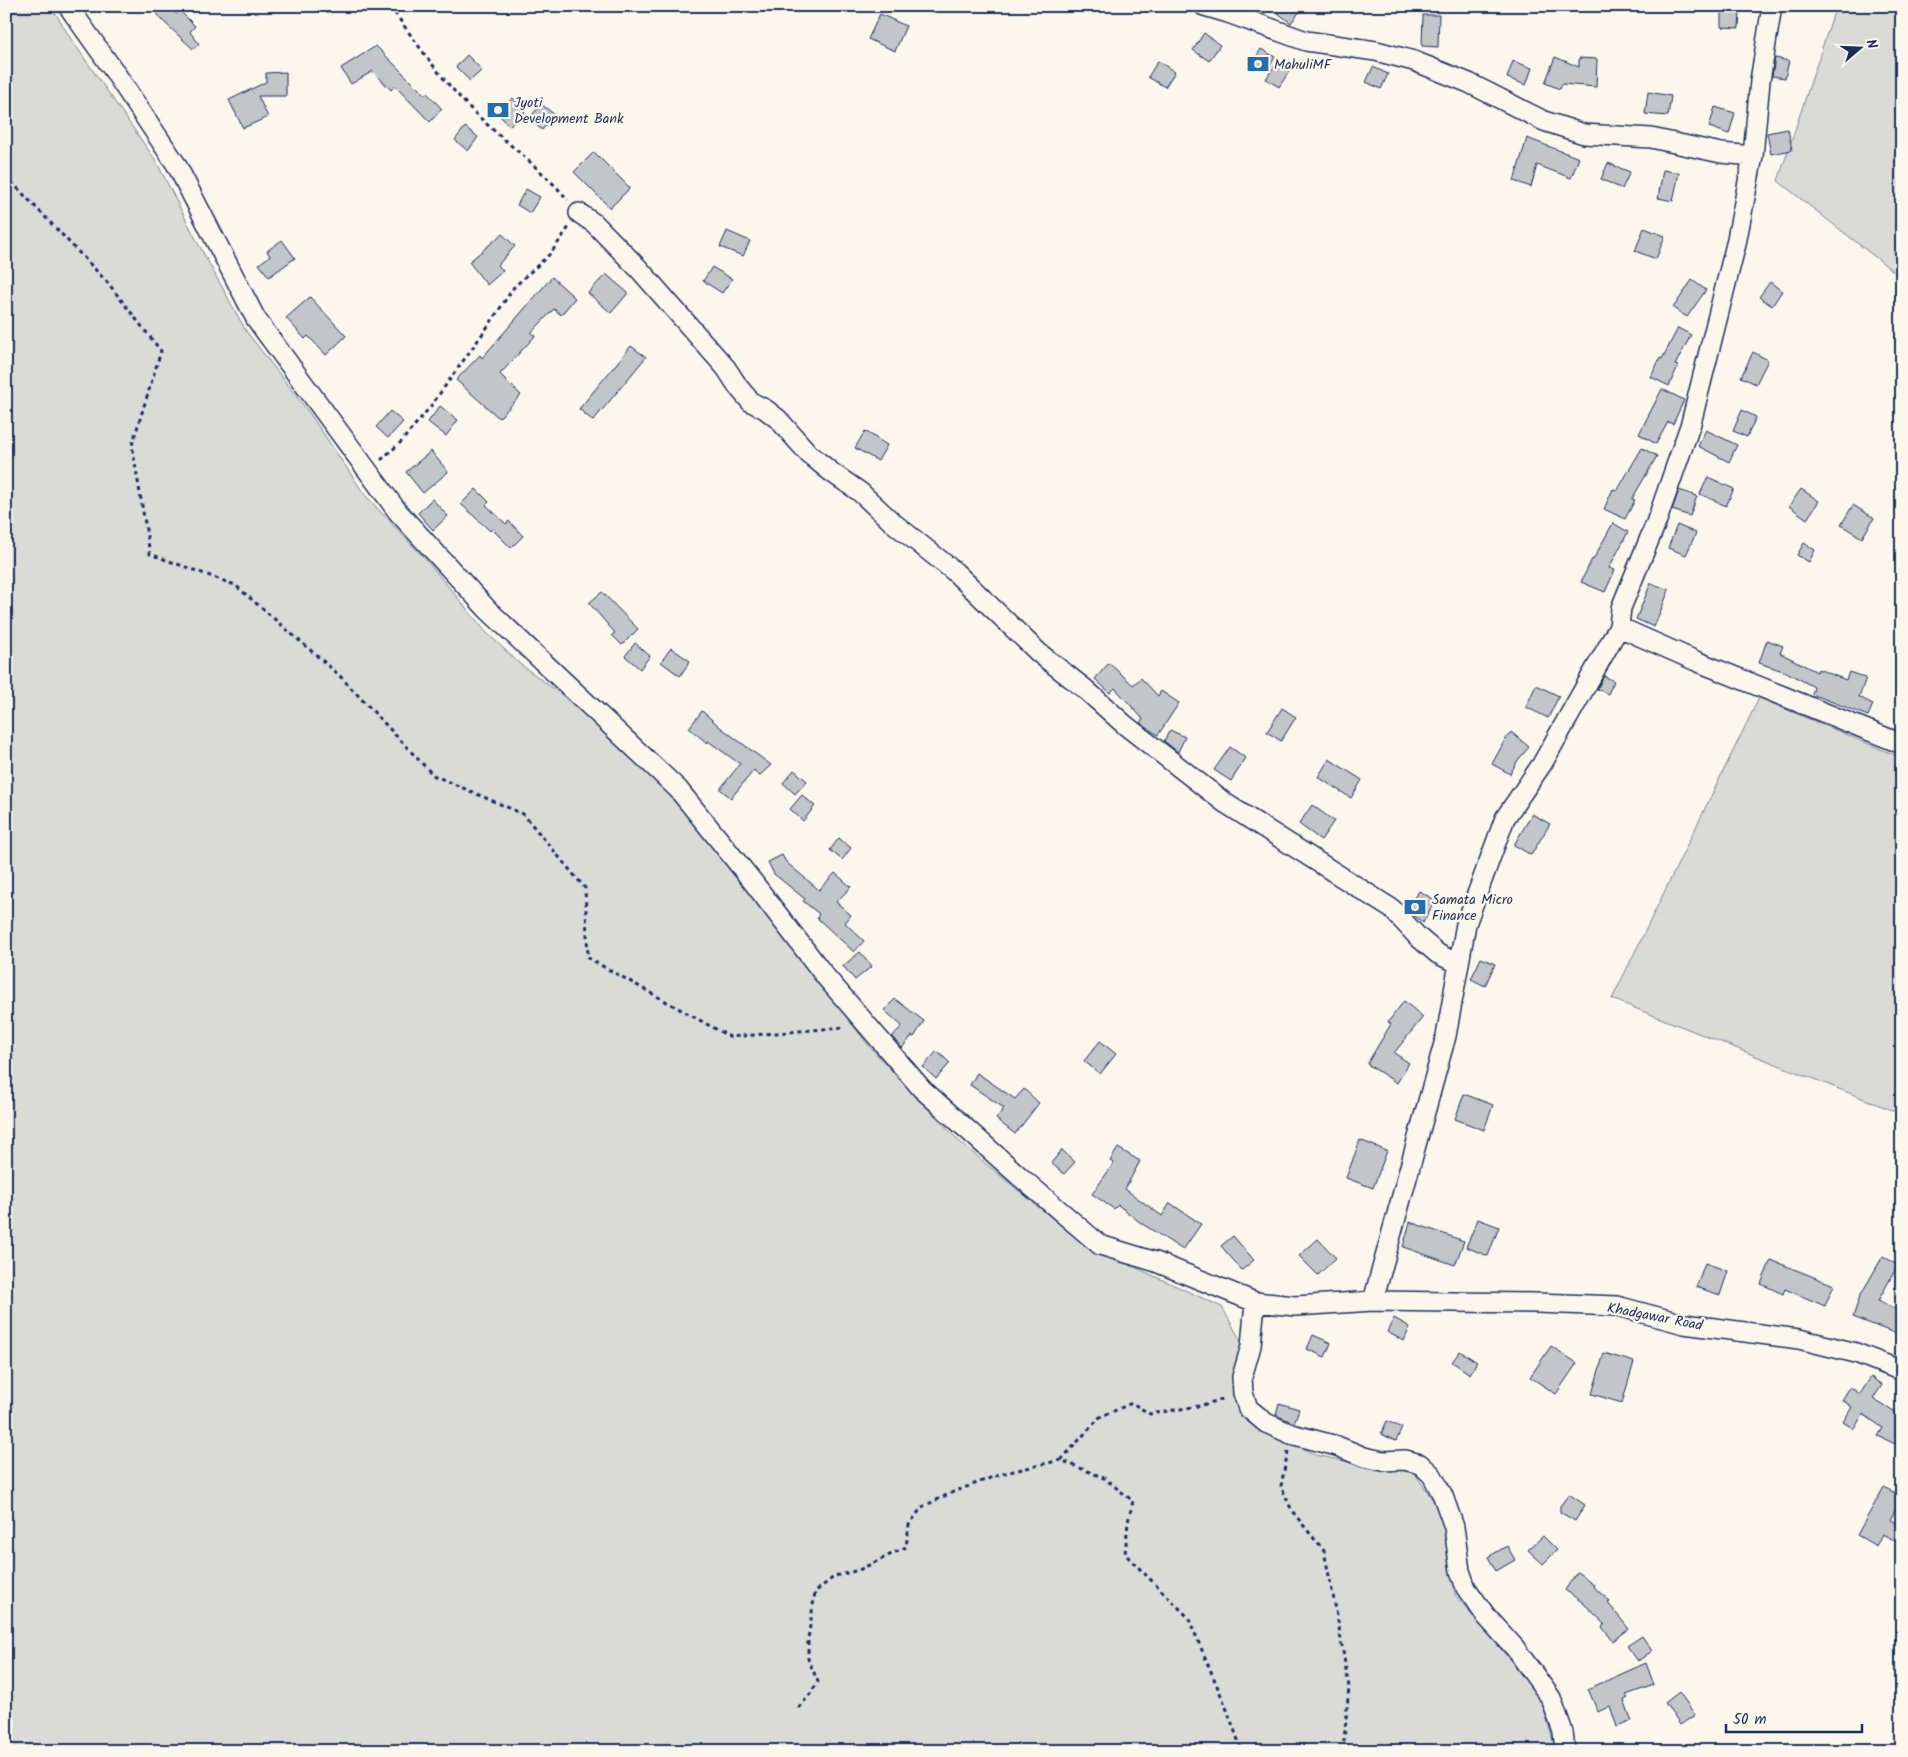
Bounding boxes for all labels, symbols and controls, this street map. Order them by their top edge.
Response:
north arrow [1836,22,1886,72]
text: N [1860,36,1883,52]
bank icon: MahuliMF [1245,51,1271,77]
place label: MahuliMF [1274,54,1333,76]
place label: Jyoti Development Bank [514,92,624,130]
bank icon: Jyoti Development Bank [485,97,511,123]
place label: Samata Micro Finance [1432,889,1513,927]
bank icon: Samata Micro Finance [1402,894,1428,920]
street label: Khadgawar Road [1605,1297,1705,1337]
scale bar [1726,1702,1862,1734]
text: 50 m [1733,1708,1767,1732]

